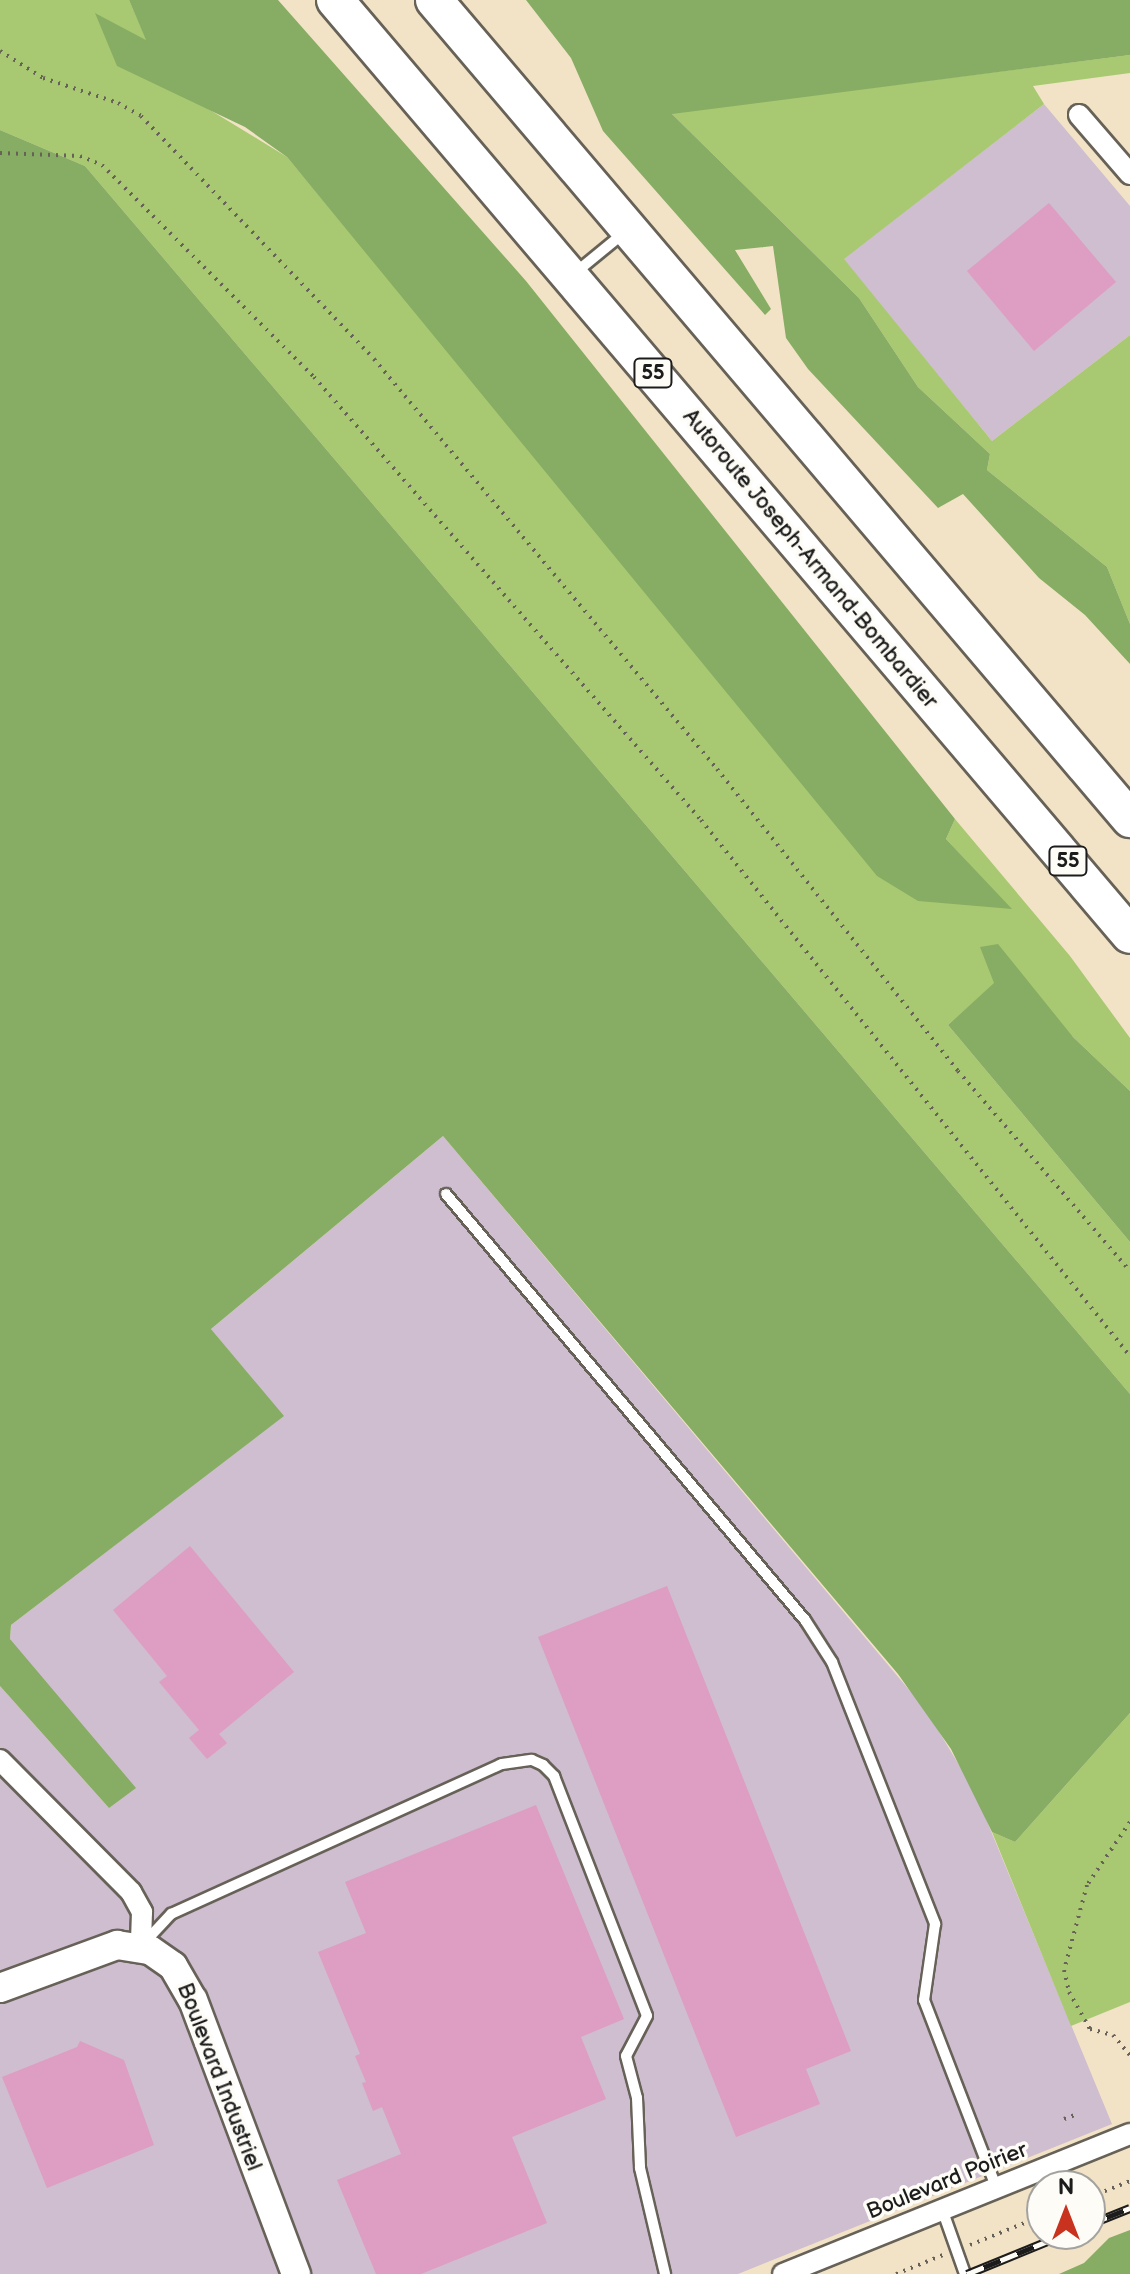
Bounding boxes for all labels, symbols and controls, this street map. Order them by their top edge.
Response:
road number: 55 [633,357,673,389]
street label: Autoroute Joseph-Armand-Bombardier [677,404,943,714]
road number: 55 [1048,845,1088,877]
street label: Boulevard Industriel [171,1979,267,2175]
street label: Boulevard Poirier [863,2137,1031,2225]
north arrow [1026,2170,1106,2250]
text: N [1058,2174,1074,2201]

